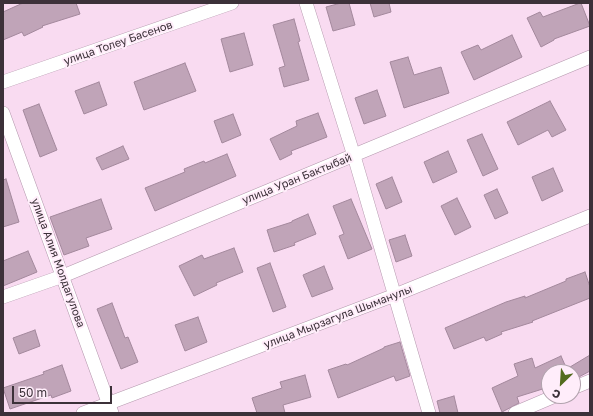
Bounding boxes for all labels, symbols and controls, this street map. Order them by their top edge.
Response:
street label: улица Толеу Басенов [62,18,174,68]
street label: улица Уран Бактыбай [240,151,354,207]
street label: улица Алия Молдагулова [28,196,88,330]
street label: улица Мырзагула Шыманулы [262,283,414,351]
north arrow [541,364,581,404]
scale bar [14,378,114,404]
text: 50 m [19,385,47,400]
text: С [550,387,562,402]

